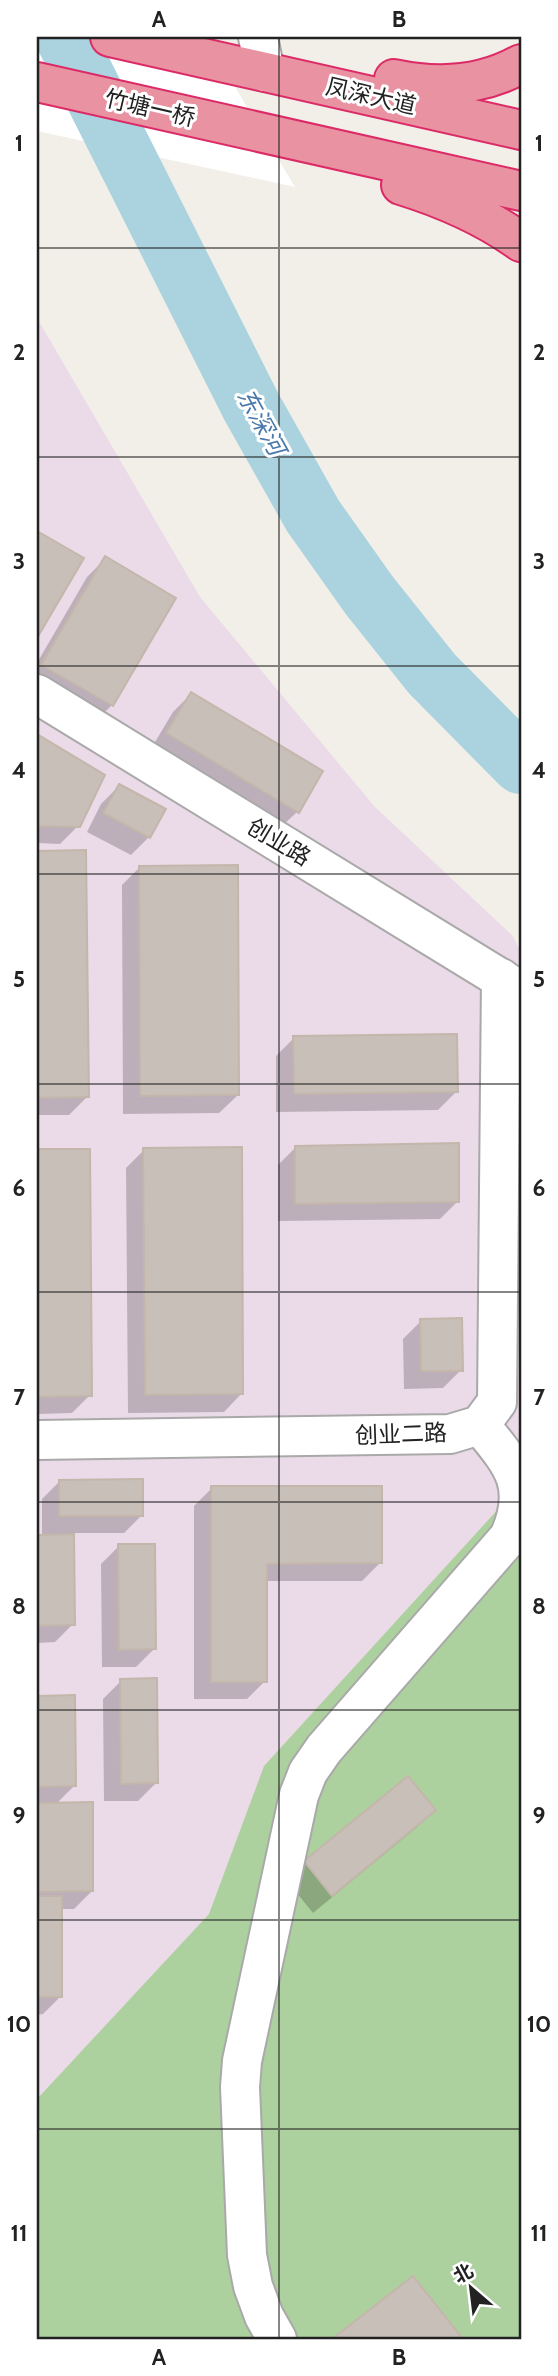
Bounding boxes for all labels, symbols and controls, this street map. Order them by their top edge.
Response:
text: A [152,5,167,33]
text: B [392,5,406,33]
street label: 凤深大道 [323,72,419,120]
street label: 竹塘一桥 [102,84,198,132]
text: 1 [15,129,23,157]
text: 1 [535,129,543,157]
text: 2 [13,338,25,366]
text: 2 [533,338,545,366]
water label: 东深河 [231,383,294,464]
text: 3 [13,547,25,575]
text: 3 [533,547,545,575]
text: 4 [12,756,26,784]
text: 4 [532,756,546,784]
street label: 创业路 [242,812,316,872]
text: 5 [13,965,25,993]
text: 5 [533,965,545,993]
text: 6 [13,1174,25,1202]
text: 6 [533,1174,545,1202]
text: 7 [13,1383,25,1411]
text: 7 [533,1383,545,1411]
street label: 创业二路 [355,1418,447,1450]
text: 8 [12,1592,26,1620]
text: 8 [532,1592,546,1620]
text: 9 [13,1801,25,1829]
text: 9 [533,1801,545,1829]
text: 10 [7,2010,31,2038]
text: 10 [527,2010,551,2038]
text: 11 [11,2219,27,2247]
text: 11 [531,2219,547,2247]
north arrow [435,2254,505,2324]
text: 北 [449,2259,477,2288]
text: A [152,2343,167,2371]
text: B [392,2343,406,2371]

